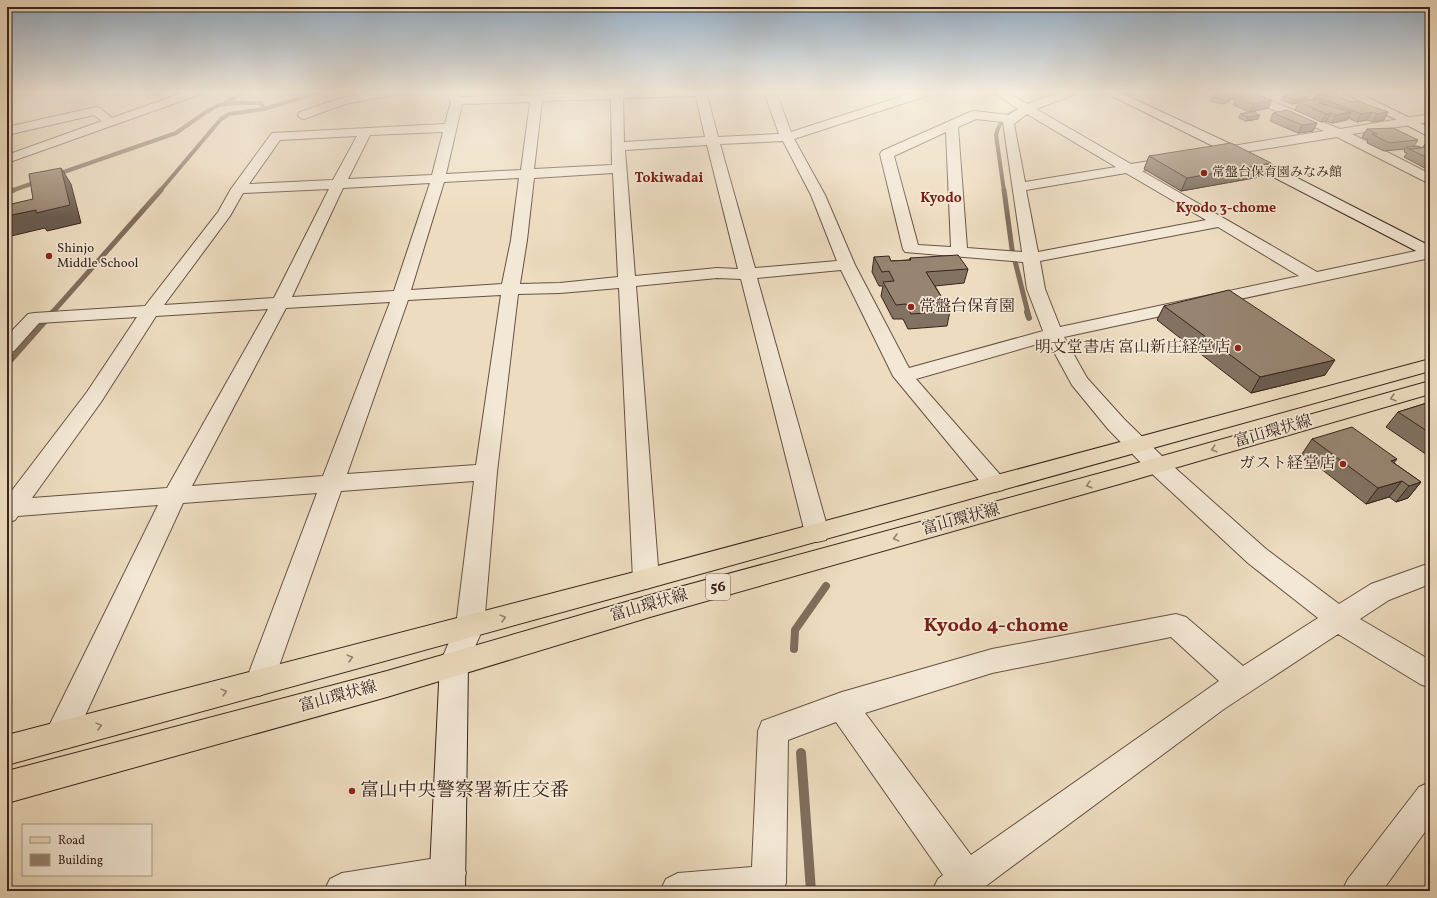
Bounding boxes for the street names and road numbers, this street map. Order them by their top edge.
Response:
street label: 富山環状線 [1232,410,1314,454]
street label: 富山環状線 [920,499,1002,541]
road number: 56 [706,574,730,600]
street label: 富山環状線 [608,584,690,628]
street label: 富山環状線 [297,676,379,718]

